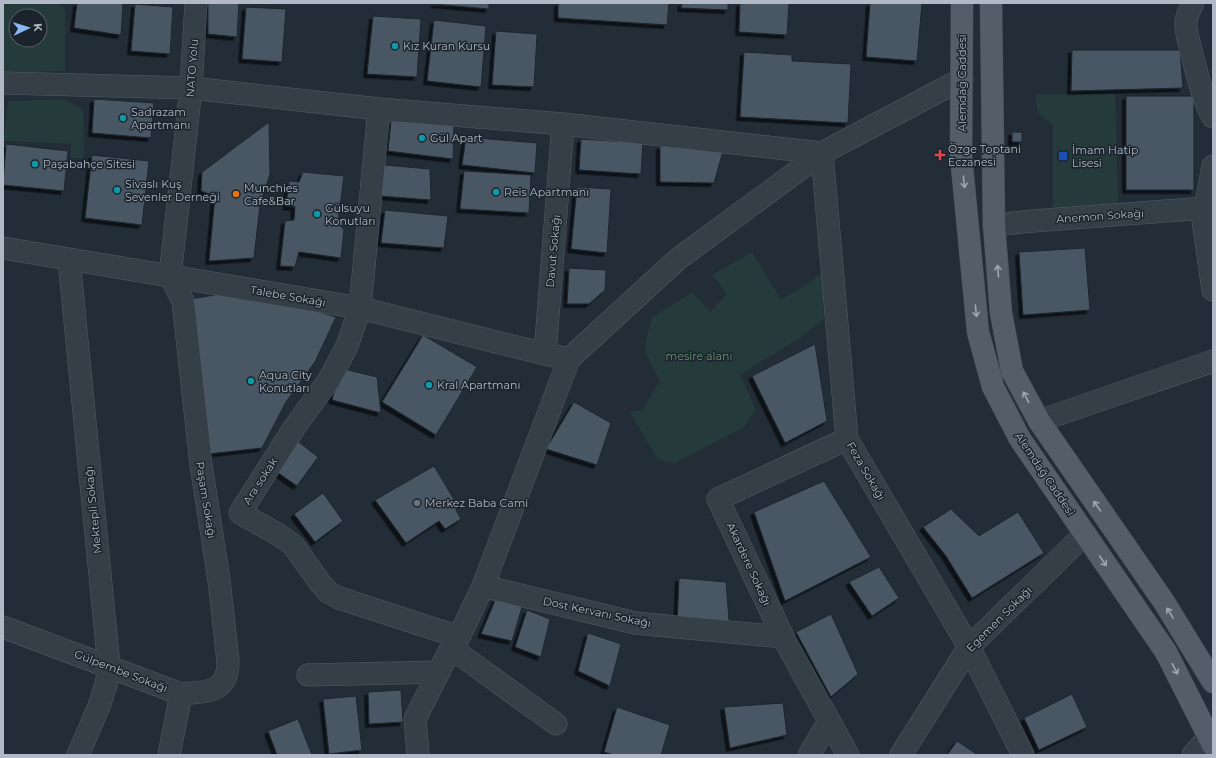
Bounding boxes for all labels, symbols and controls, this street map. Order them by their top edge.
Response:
north arrow [8,8,48,48]
text: K [31,23,45,33]
street label: Alemdağ Caddesi [955,34,969,132]
street label: NATO Yolu [183,38,201,98]
place label: Kız Kuran Kursu [403,39,490,53]
marker: Kız Kuran Kursu [390,41,400,51]
place label: Sadrazam Apartmanı [131,105,190,132]
marker: Sadrazam Apartmanı [118,113,128,123]
place label: Gül Apart [430,131,483,145]
marker: Gül Apart [417,133,427,143]
place label: Özge Toptani Eczanesi [948,142,1021,169]
place label: İmam Hatip Lisesi [1072,143,1138,170]
marker: Özge Toptani Eczanesi [935,150,945,160]
marker: İmam Hatip Lisesi [1057,150,1069,162]
place label: Paşabahçe Sitesi [43,157,135,171]
marker: Paşabahçe Sitesi [30,159,40,169]
one-way arrow [960,175,968,188]
place label: Sivaslı Kuş Sevenler Derneği [125,177,220,204]
place label: Munchies Cafe&Bar [244,181,298,208]
marker: Sivaslı Kuş Sevenler Derneği [112,185,122,195]
place label: Reis Apartmanı [504,185,589,199]
marker: Reis Apartmanı [491,187,501,197]
marker: Munchies Cafe&Bar [231,189,241,199]
place label: Gülsuyu Konutları [325,201,375,228]
street label: Anemon Sokağı [1056,206,1144,226]
marker: Gülsuyu Konutları [312,209,322,219]
street label: Davut Sokağı [543,214,563,288]
one-way arrow [994,265,1001,278]
street label: Talebe Sokağı [249,282,327,310]
one-way arrow [973,304,980,317]
park label: mesire alanı [666,349,732,363]
place label: Aqua City Konutları [259,368,312,395]
marker: Aqua City Konutları [246,376,256,386]
place label: Kral Apartmanı [437,378,520,392]
marker: Kral Apartmanı [424,380,434,390]
one-way arrow [1022,391,1029,403]
street label: Alemdağ Caddesi [1012,430,1078,518]
street label: Feza Sokağı [844,439,888,503]
street label: Ara sokak [240,455,281,507]
street label: Paşam Sokağı [193,461,219,539]
street label: Mektepli Sokağı [81,466,105,554]
place label: Merkez Baba Cami [425,496,528,510]
marker: Merkez Baba Cami [412,498,422,508]
one-way arrow [1093,500,1101,511]
street label: Akardere Sokağı [724,520,774,608]
one-way arrow [1100,555,1108,567]
street label: Egemen Sokağı [963,583,1035,655]
street label: Dost Kervanı Sokağı [542,594,652,630]
one-way arrow [1166,608,1174,619]
street label: Gülpembe Sokağı [72,647,170,695]
one-way arrow [1171,663,1179,675]

